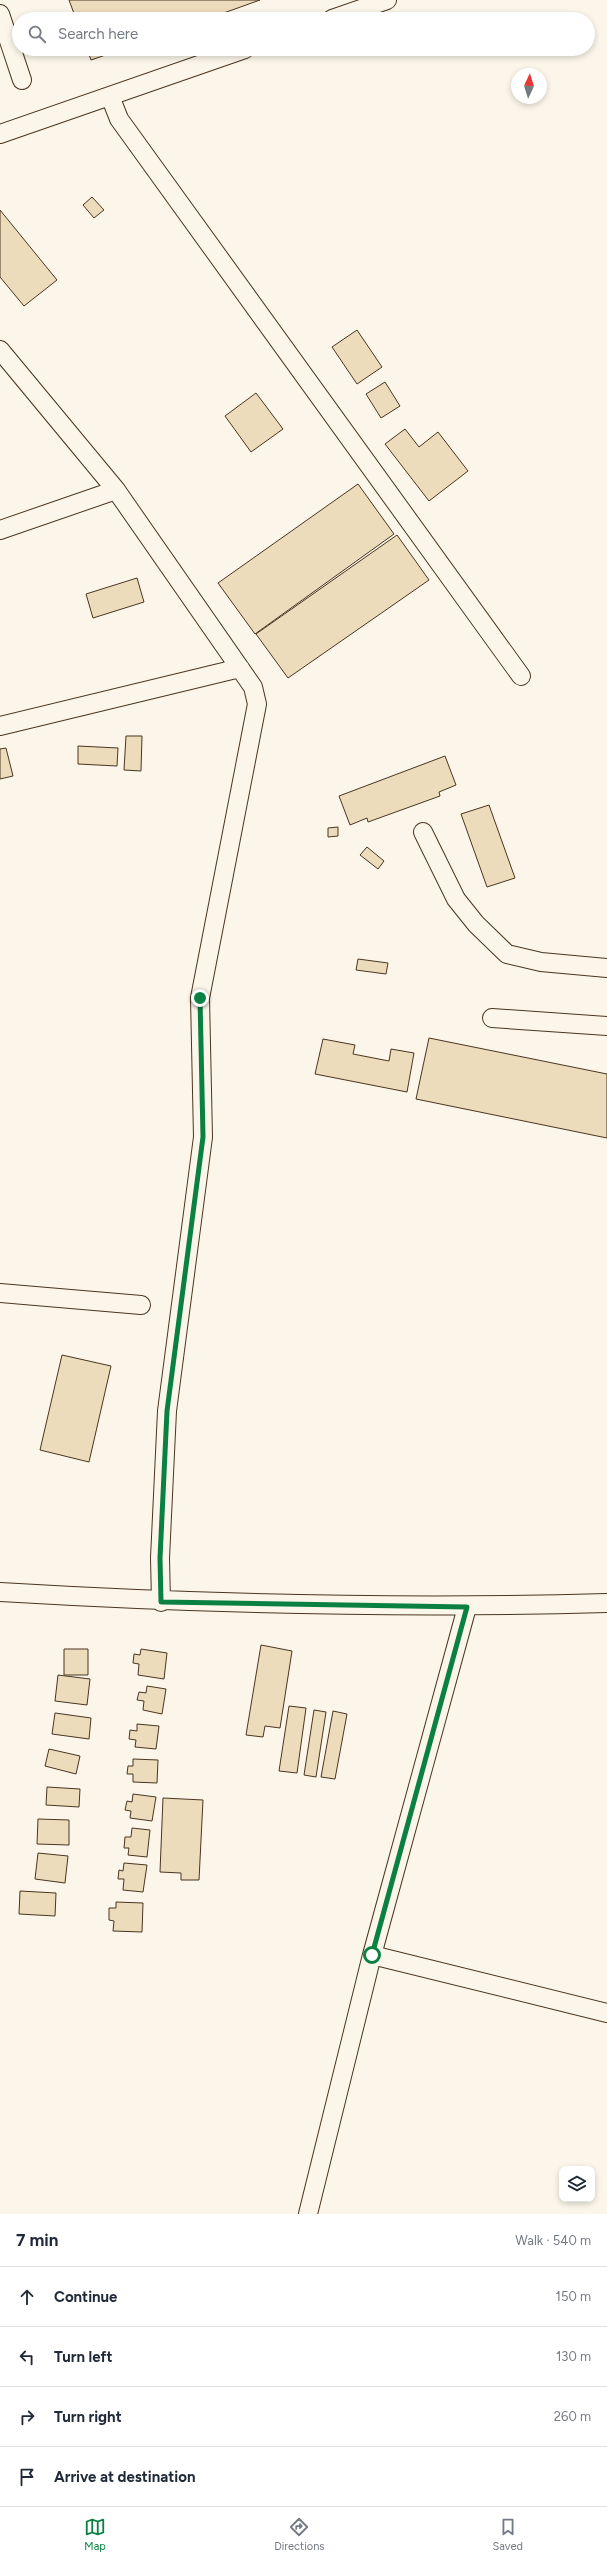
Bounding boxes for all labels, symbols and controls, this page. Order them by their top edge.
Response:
search box [12,12,595,56]
icon: search [26,23,48,45]
text: Search here [58,25,138,43]
north arrow [511,68,547,104]
route end [191,989,209,1007]
route start [363,1946,381,1964]
map controls [559,2166,595,2202]
button: layers [559,2166,595,2202]
text: 7 min [16,2230,58,2250]
text: Walk · 540 m [515,2233,591,2248]
icon: ahead [16,2286,38,2308]
text: Continue [54,2288,117,2306]
text: 150 m [556,2289,591,2304]
icon: left [16,2346,38,2368]
text: Turn left [54,2348,112,2366]
text: 130 m [556,2349,591,2364]
icon: right [16,2406,38,2428]
text: Turn right [54,2408,122,2426]
text: 260 m [554,2409,591,2424]
icon: arrive [16,2466,38,2488]
text: Arrive at destination [54,2468,195,2486]
tab: Map [84,2516,106,2553]
tab: Directions [274,2516,324,2553]
tab: Saved [493,2516,523,2553]

